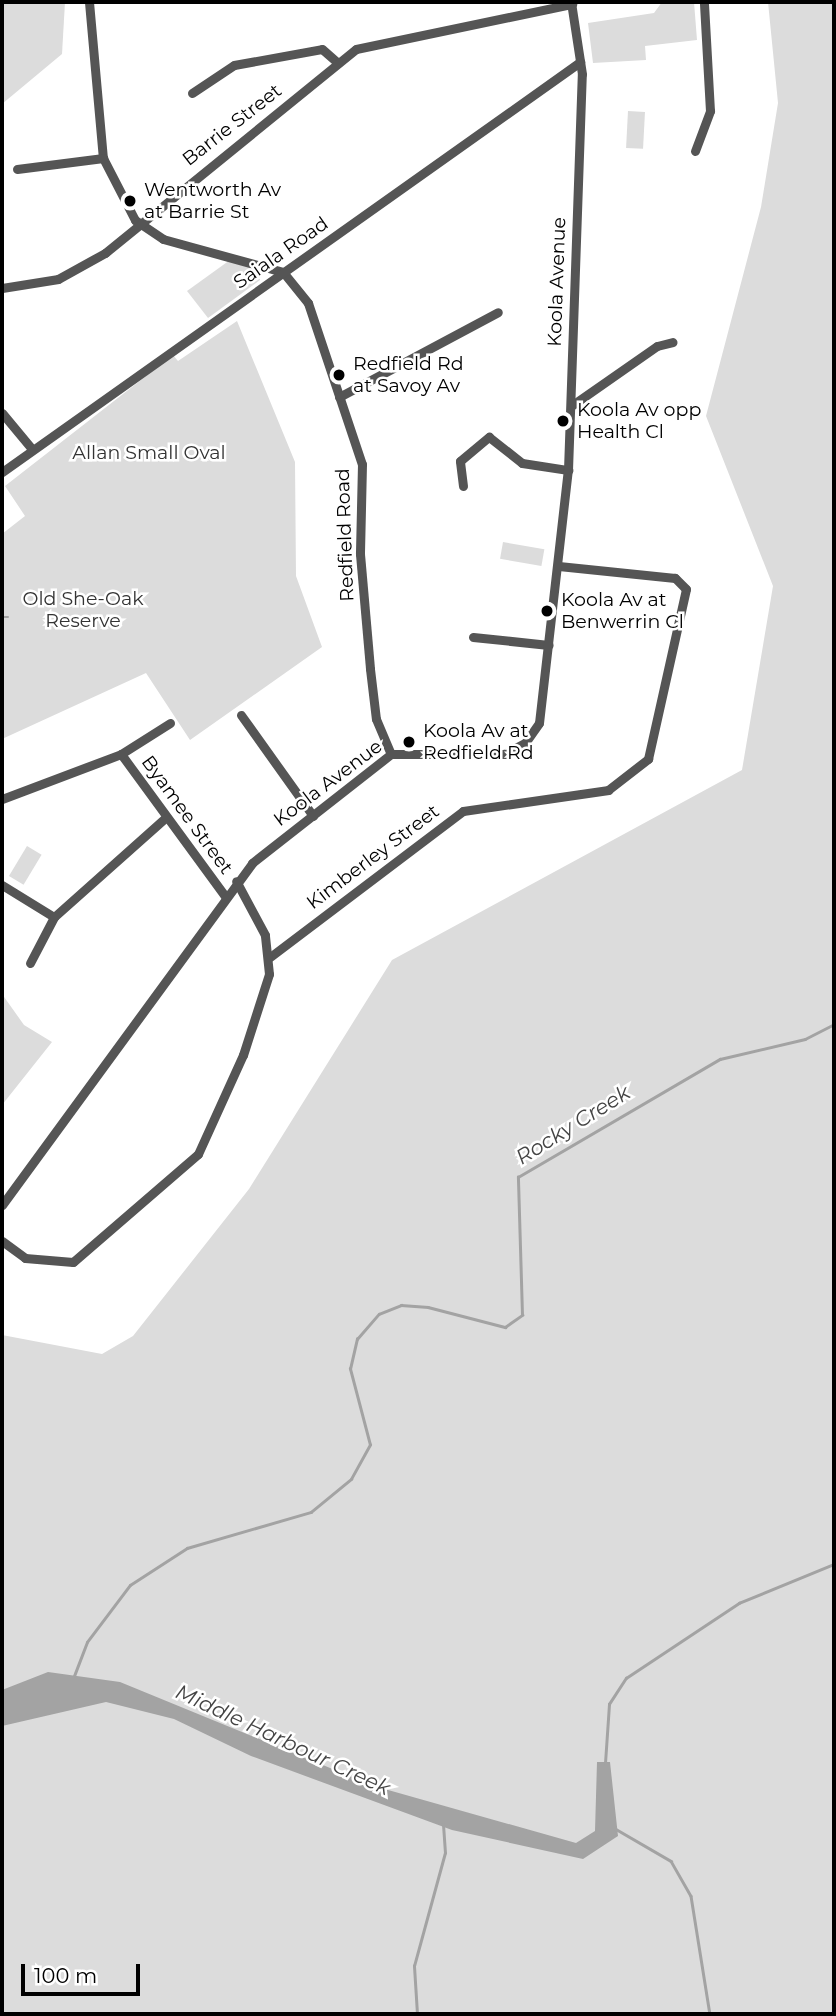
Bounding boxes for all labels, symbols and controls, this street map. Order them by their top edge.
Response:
street label: Barrie Street [178,79,286,171]
place label: Wentworth Av at Barrie St [144,179,281,223]
marker: Wentworth Av at Barrie St [122,193,138,209]
street label: Saiala Road [229,212,333,294]
street label: Koola Avenue [543,217,571,347]
place label: Redfield Rd at Savoy Av [353,353,464,397]
marker: Redfield Rd at Savoy Av [331,367,347,383]
place label: Koola Av opp Health Cl [577,399,701,443]
marker: Koola Av opp Health Cl [555,413,571,429]
park label: Allan Small Oval [72,442,226,464]
street label: Redfield Road [331,468,359,602]
park label: Old She-Oak Reserve [22,588,144,632]
place label: Koola Av at Benwerrin Cl [561,589,684,633]
marker: Koola Av at Benwerrin Cl [539,603,555,619]
place label: Koola Av at Redfield Rd [423,720,534,764]
marker: Koola Av at Redfield Rd [401,734,417,750]
street label: Koola Avenue [269,735,387,831]
street label: Byamee Street [136,751,238,879]
street label: Kimberley Street [302,800,444,914]
water label: Rocky Creek [511,1080,635,1170]
water label: Middle Harbour Creek [172,1679,394,1801]
scale bar [24,1950,144,1994]
text: 100 m [34,1963,97,1988]

